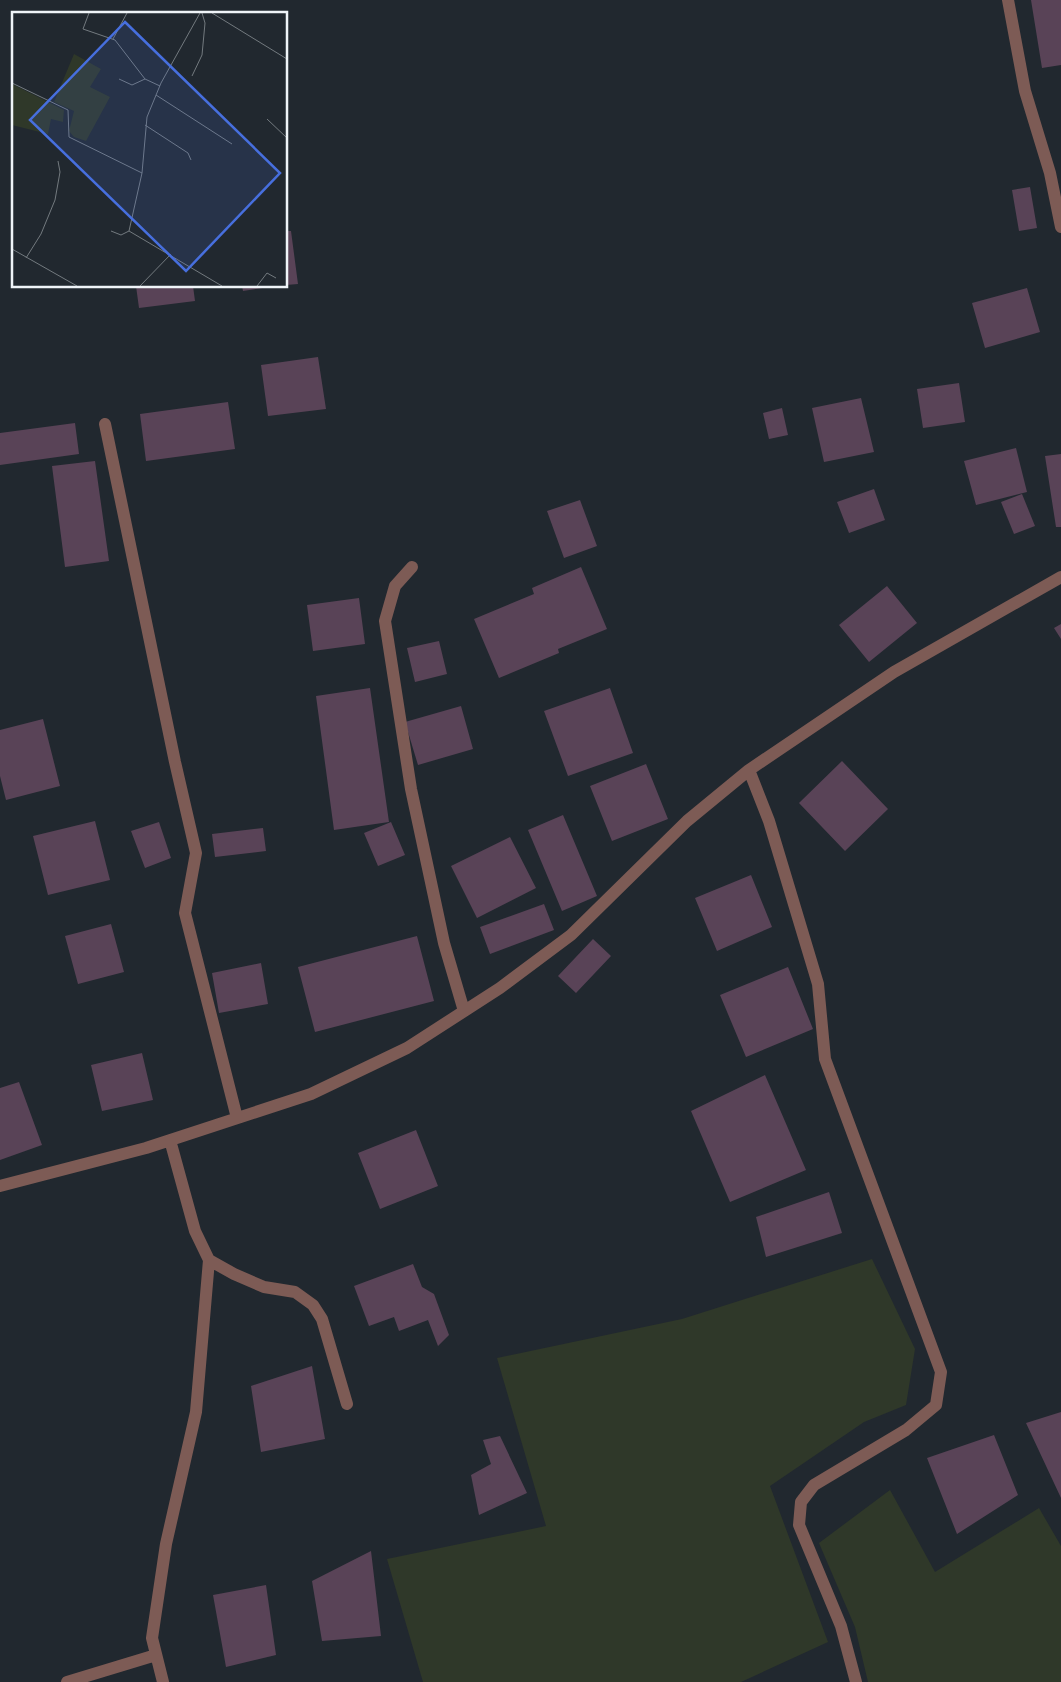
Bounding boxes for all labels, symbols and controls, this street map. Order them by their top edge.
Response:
inset map [12,12,288,288]

